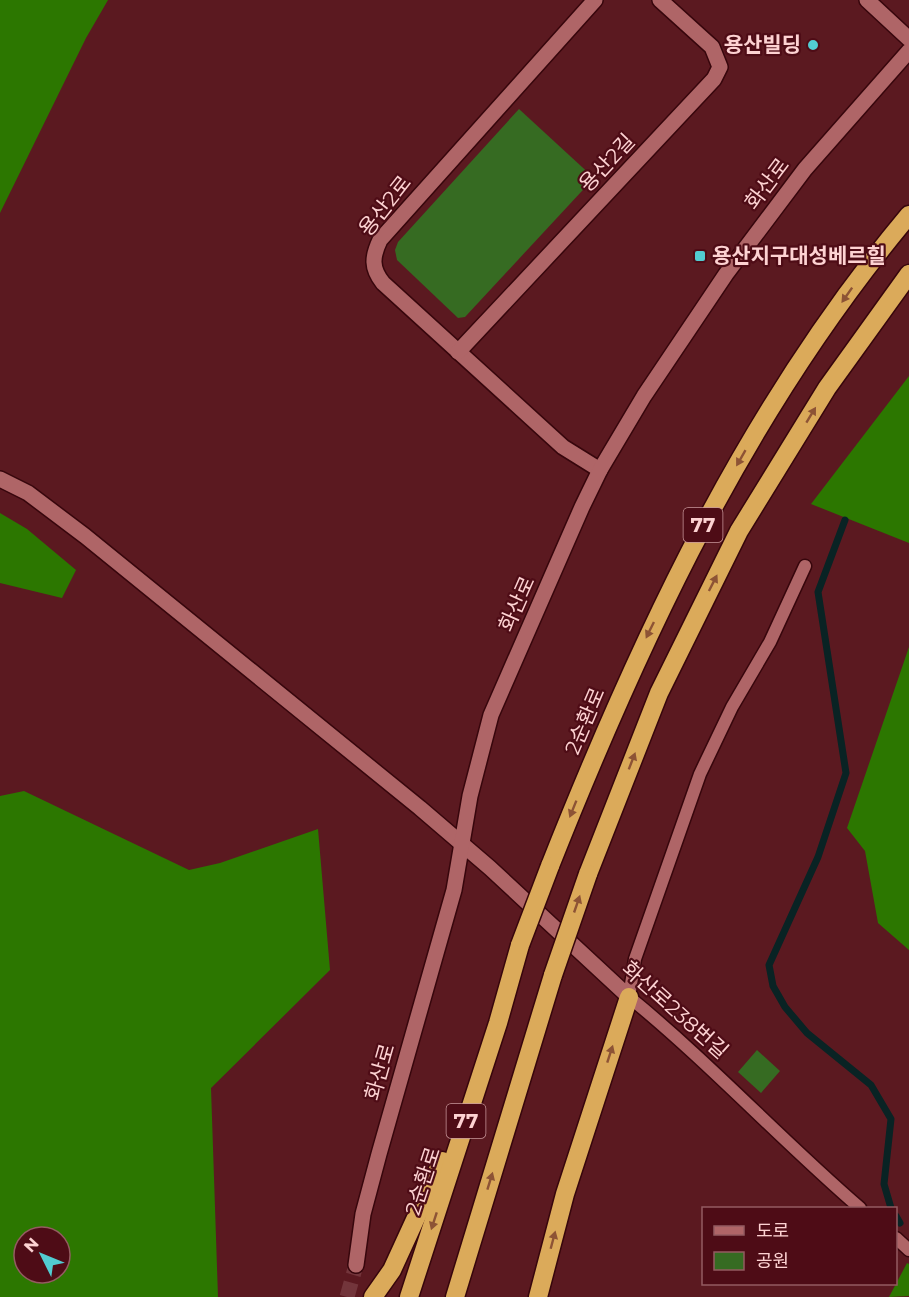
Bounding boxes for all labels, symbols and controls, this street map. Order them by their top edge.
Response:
place label: 용산빌딩 [724,32,801,57]
marker: 용산빌딩 [806,38,820,52]
street label: 용산2길 [574,129,640,197]
street label: 화산로 [739,153,794,214]
street label: 용산2로 [353,170,416,241]
place label: 용산지구대성베르힐 [712,243,886,268]
marker: 용산지구대성베르힐 [693,249,707,263]
one-way arrow [841,286,853,302]
one-way arrow [805,407,816,423]
one-way arrow [736,450,746,467]
road number: 77 [684,508,722,542]
street label: 화산로 [493,572,540,635]
one-way arrow [709,575,718,592]
one-way arrow [645,622,654,639]
street label: 2순환로 [559,684,610,758]
one-way arrow [627,751,637,769]
one-way arrow [567,800,577,818]
one-way arrow [573,895,582,913]
street label: 화산로238번길 [617,956,733,1064]
street label: 화산로 [360,1041,400,1103]
one-way arrow [606,1045,615,1063]
road number: 77 [446,1104,486,1138]
street label: 2순환로 [400,1144,445,1218]
one-way arrow [486,1172,495,1190]
legend [702,1207,897,1285]
one-way arrow [428,1212,438,1230]
text: 도로 [756,1220,789,1242]
north arrow [12,1225,72,1285]
one-way arrow [548,1231,558,1250]
text: N [20,1234,43,1256]
text: 공원 [756,1250,789,1272]

